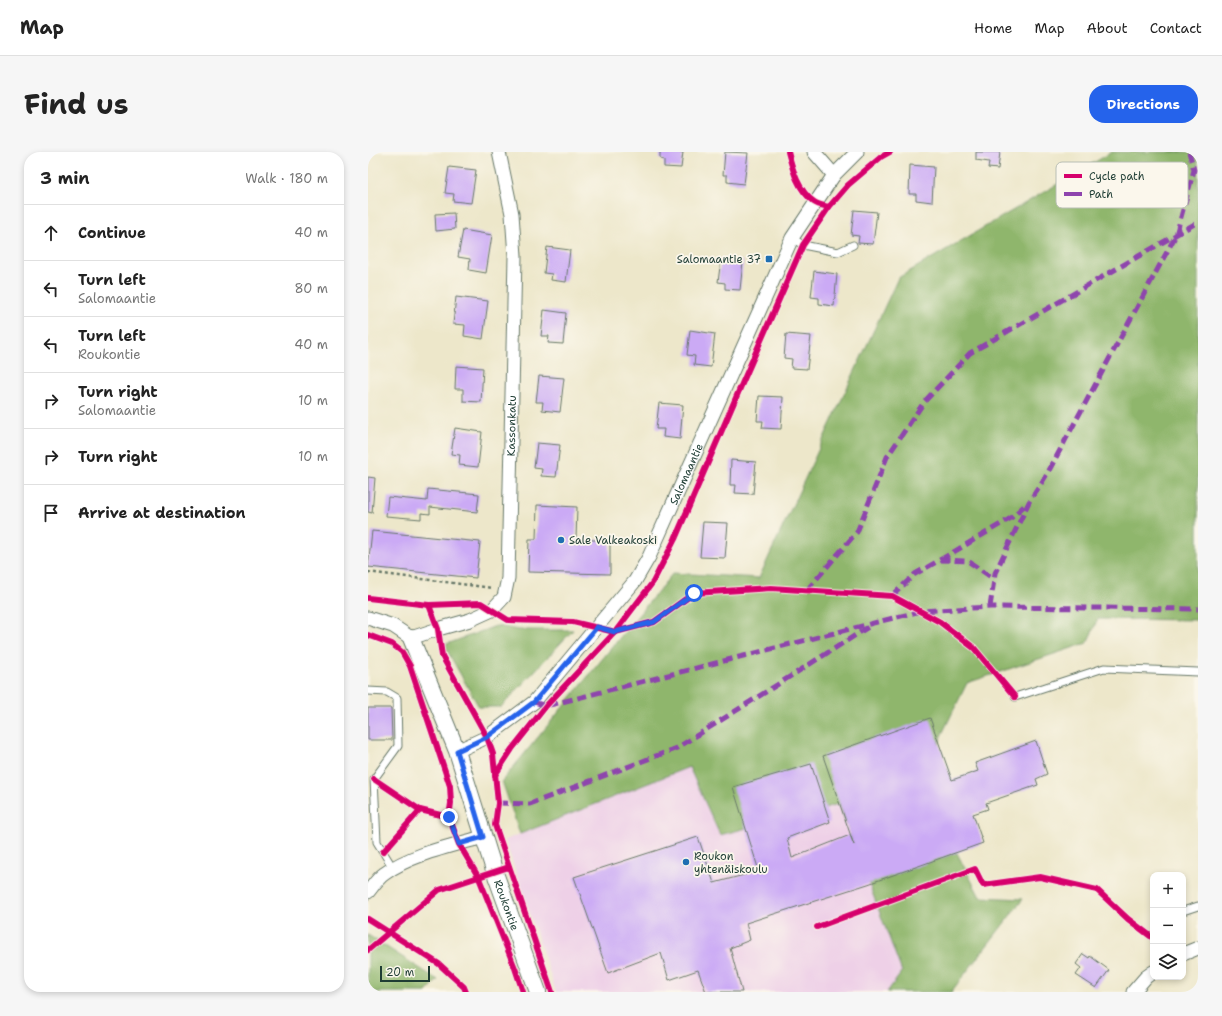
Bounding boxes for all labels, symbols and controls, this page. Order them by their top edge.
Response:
text: Map [20,15,64,40]
text: Home [974,19,1013,37]
text: Map [1035,19,1065,37]
text: About [1087,19,1128,37]
text: Contact [1150,19,1202,37]
text: Find us [24,85,129,123]
button: Directions [1089,85,1198,123]
legend [1056,162,1188,208]
text: 3 min [40,167,90,189]
text: Cycle path [1089,169,1145,184]
text: Walk · 180 m [245,170,328,187]
text: Path [1089,187,1113,202]
icon: ahead [40,222,62,244]
text: Continue [78,223,146,243]
text: 40 m [294,224,328,241]
place label: Salomaantie 37 [677,252,761,267]
marker: Salomaantie 37 [764,254,774,264]
text: Turn left [78,270,146,290]
icon: left [40,278,62,300]
text: 80 m [294,280,328,297]
text: Salomaantie [78,290,156,307]
text: Turn left [78,326,146,346]
icon: left [40,334,62,356]
text: 40 m [294,336,328,353]
text: Roukontie [78,346,141,363]
text: Turn right [78,382,158,402]
icon: right [40,390,62,412]
text: 10 m [298,392,328,409]
street label: Kassonkatu [504,395,520,457]
text: Salomaantie [78,402,156,419]
street label: Salomaantie [666,441,707,507]
icon: right [40,446,62,468]
text: Turn right [78,447,158,467]
text: 10 m [298,448,328,465]
icon: arrive [40,502,62,524]
text: Arrive at destination [78,503,246,523]
place label: Sale Valkeakoski [569,533,657,548]
marker: Sale Valkeakoski [556,535,566,545]
route start [685,584,703,602]
route end [440,808,458,826]
place label: Roukon yhtenäiskoulu [694,849,768,877]
marker: Roukon yhtenäiskoulu [681,857,691,867]
map controls [1150,872,1186,980]
button: + [1150,872,1186,908]
street label: Roukontie [490,878,522,933]
button: − [1150,908,1186,944]
button: layers [1150,944,1186,980]
scale bar [380,964,430,983]
text: 20 m [386,965,414,980]

